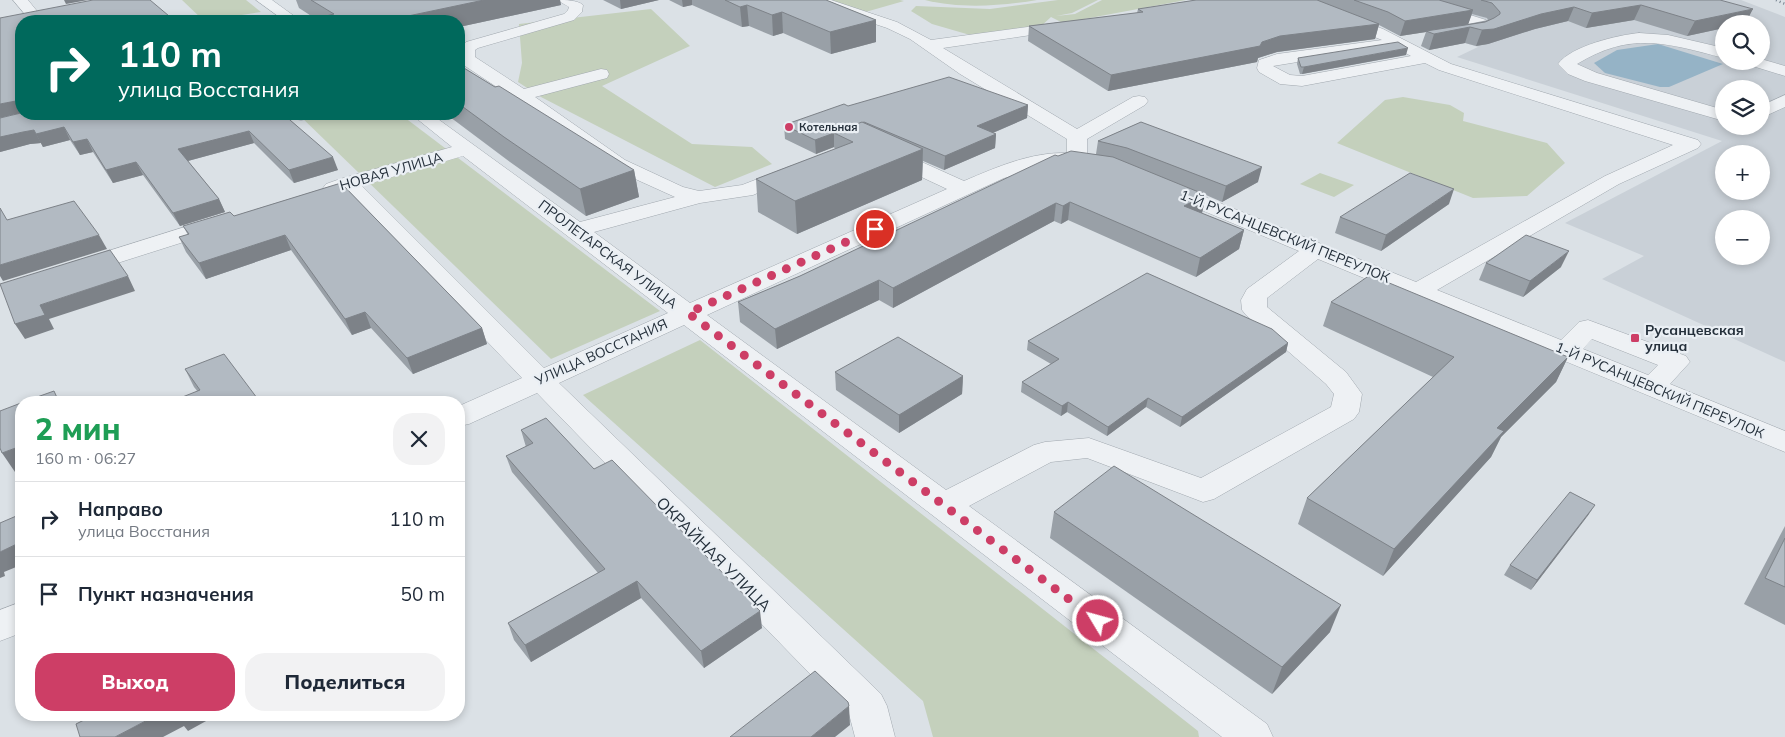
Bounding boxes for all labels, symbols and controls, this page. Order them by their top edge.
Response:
map controls [1715,15,1770,265]
button: search [1715,15,1770,70]
text: 110 m [118,32,222,76]
icon: right [35,35,100,100]
text: улица Восстания [118,75,300,103]
button: layers [1715,80,1770,135]
place label: Котельная [799,120,858,134]
marker: Котельная [783,121,795,133]
button: + [1715,145,1770,200]
street label: НОВАЯ УЛИЦА [337,147,445,194]
street label: 1-Й РУСАНЦЕВСКИЙ ПЕРЕУЛОК [1177,185,1394,287]
street label: ПРОЛЕТАРСКАЯ УЛИЦА [535,196,682,313]
pin [854,208,896,250]
button: − [1715,210,1770,265]
icon: arrive [861,215,889,243]
street label: УЛИЦА ВОССТАНИЯ [531,315,670,390]
place label: Русанцевская улица [1645,321,1744,355]
marker: Русанцевская улица [1629,332,1641,344]
street label: 1-Й РУСАНЦЕВСКИЙ ПЕРЕУЛОК [1553,338,1768,443]
text: 2 мин [35,410,121,448]
button: close [393,413,445,465]
text: 160 m · 06:27 [35,448,136,468]
street label: ОКРАЙНАЯ УЛИЦА [652,492,776,616]
text: Направо [78,497,163,521]
icon: right [35,505,63,533]
text: 110 m [389,507,445,531]
text: улица Восстания [78,521,210,541]
icon: arrive [35,580,63,608]
text: Пункт назначения [78,582,254,606]
text: 50 m [401,582,445,606]
position arrow [1071,594,1123,646]
button: Выход [35,653,235,711]
button: Поделиться [245,653,445,711]

